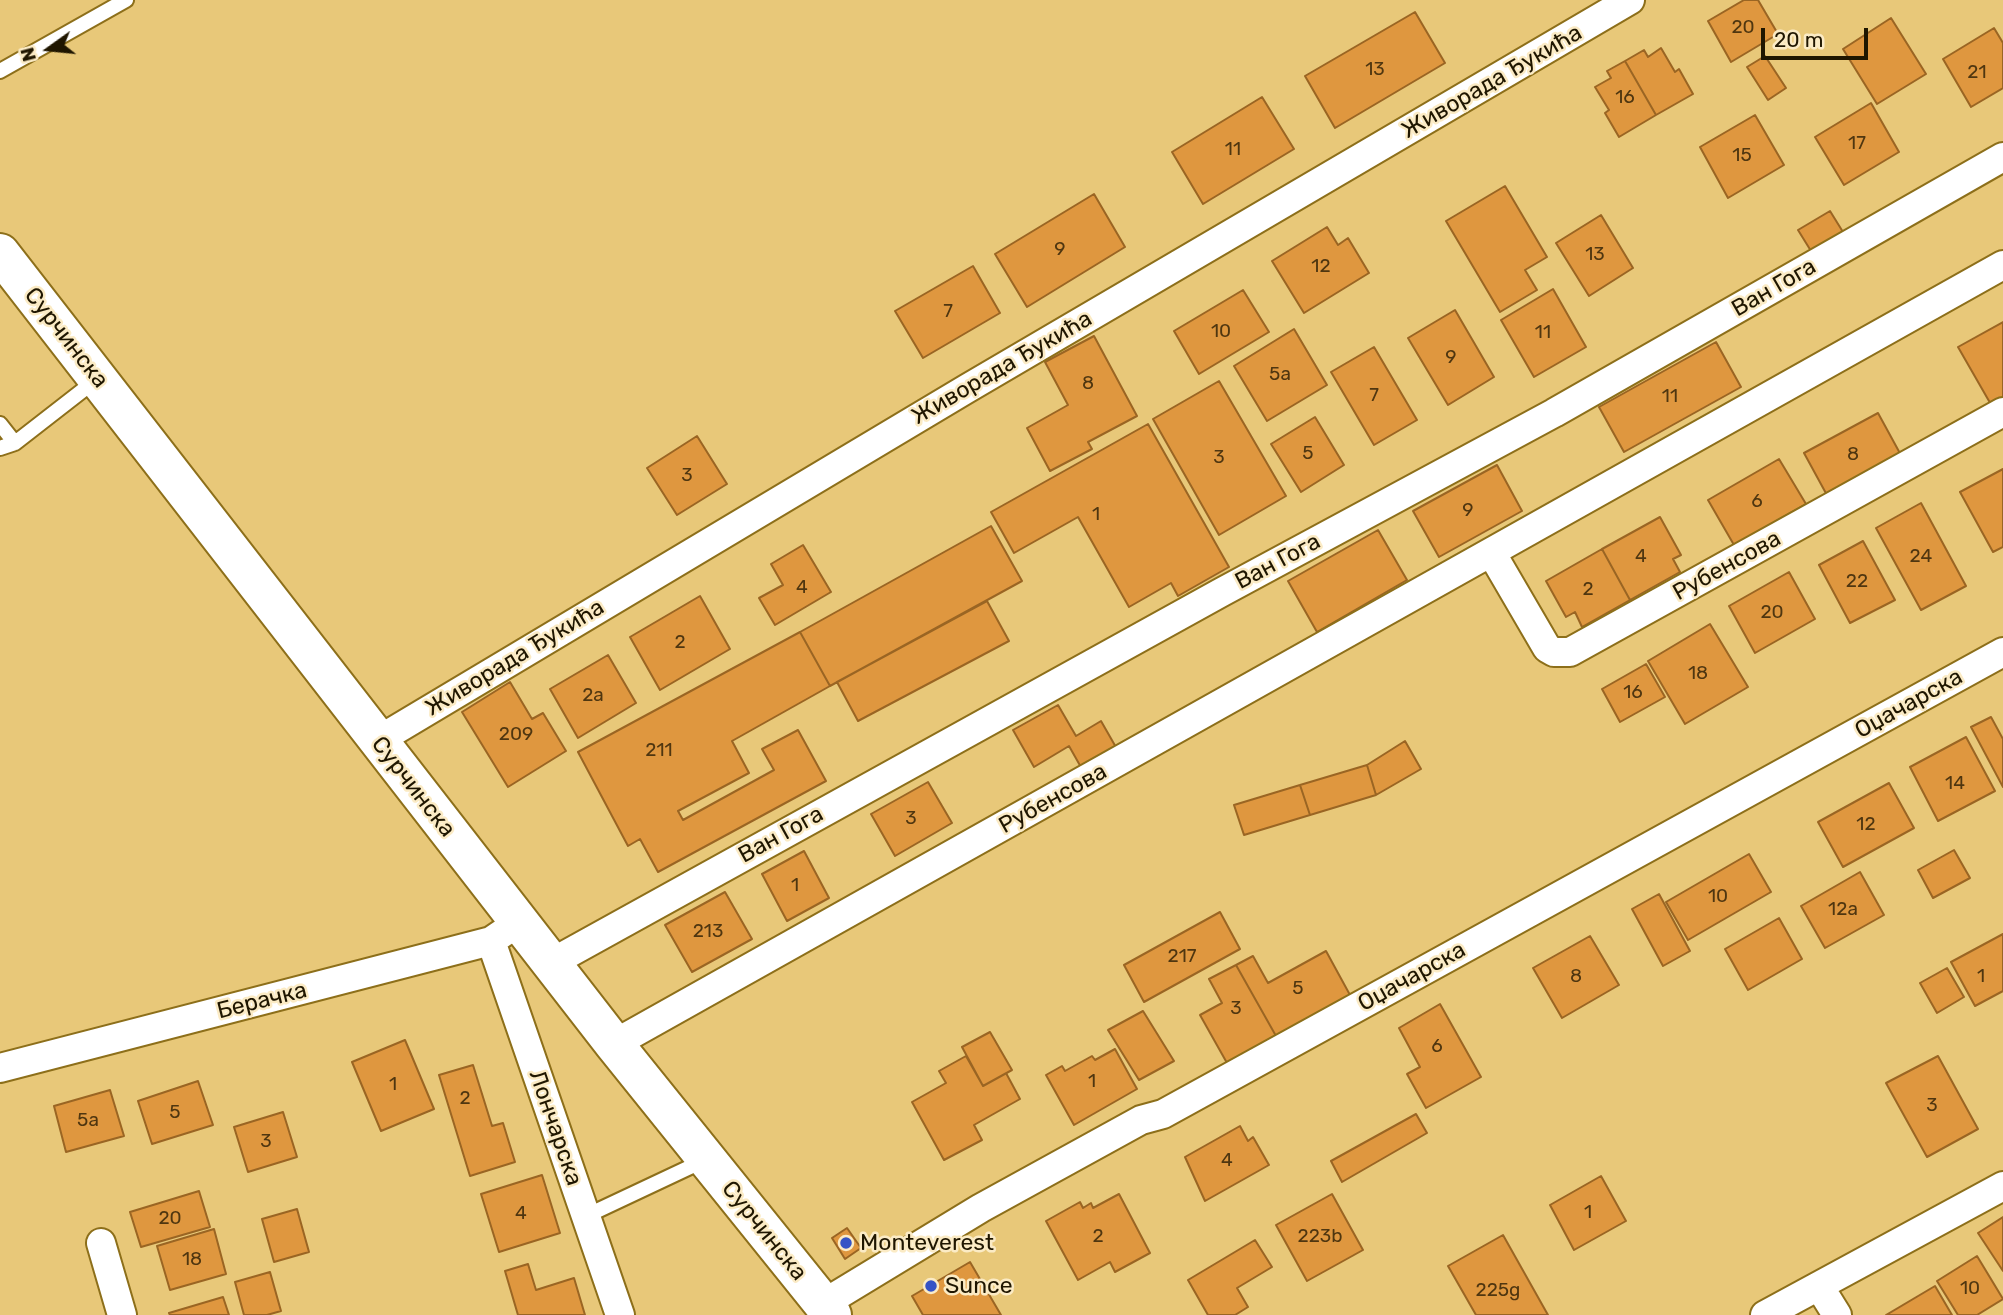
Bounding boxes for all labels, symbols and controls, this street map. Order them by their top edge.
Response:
north arrow [14,14,84,84]
scale bar [1765,14,1872,58]
house number: 20 [1731,17,1755,39]
street label: Живорада Ђукића [1397,19,1587,145]
text: 20 m [1774,27,1823,52]
text: N [15,45,41,64]
house number: 13 [1365,59,1385,81]
house number: 21 [1967,62,1987,84]
house number: 16 [1615,87,1635,109]
house number: 17 [1848,133,1866,155]
house number: 11 [1225,139,1241,161]
house number: 15 [1732,145,1752,167]
house number: 9 [1054,239,1066,261]
house number: 13 [1585,244,1605,266]
street label: Ван Гога [1727,253,1821,323]
house number: 12 [1311,256,1331,278]
street label: Сурчинска [18,282,114,394]
house number: 7 [943,301,953,323]
street label: Живорада Ђукића [907,305,1097,431]
house number: 10 [1211,321,1231,343]
house number: 11 [1535,322,1551,344]
house number: 9 [1445,347,1457,369]
house number: 5a [1269,364,1291,386]
house number: 8 [1082,373,1094,395]
house number: 7 [1369,385,1379,407]
house number: 11 [1662,386,1678,408]
house number: 5 [1302,443,1314,465]
house number: 8 [1847,444,1859,466]
house number: 3 [1213,447,1225,469]
house number: 3 [681,465,693,487]
house number: 6 [1751,491,1763,513]
house number: 9 [1462,500,1474,522]
house number: 1 [1092,504,1100,526]
street label: Рубенсова [1668,525,1786,607]
street label: Ван Гога [1231,528,1325,596]
house number: 4 [1635,546,1647,568]
house number: 24 [1910,546,1932,568]
house number: 22 [1846,571,1868,593]
house number: 4 [796,577,808,599]
house number: 2 [1582,579,1594,601]
street label: Живорада Ђукића [421,594,609,722]
house number: 20 [1760,602,1784,624]
house number: 2 [674,632,686,654]
house number: 18 [1688,663,1708,685]
street label: Оџачарска [1850,663,1968,745]
house number: 16 [1623,682,1643,704]
house number: 2a [582,685,604,707]
house number: 209 [499,724,533,746]
street label: Сурчинска [365,731,461,843]
house number: 211 [645,740,673,762]
street label: Рубенсова [994,758,1112,840]
house number: 14 [1945,773,1965,795]
street label: Ван Гога [734,800,828,870]
house number: 3 [905,808,917,830]
house number: 12 [1856,814,1876,836]
house number: 1 [791,875,799,897]
house number: 10 [1708,886,1728,908]
house number: 12a [1828,899,1858,921]
house number: 213 [693,921,723,943]
street label: Оџачарска [1353,936,1471,1018]
house number: 217 [1167,946,1197,968]
house number: 8 [1570,966,1582,988]
house number: 1 [1977,966,1985,988]
street label: Берачка [214,977,310,1025]
house number: 5 [1292,978,1304,1000]
house number: 3 [1230,998,1242,1020]
house number: 6 [1431,1036,1443,1058]
street label: Лончарска [522,1067,588,1189]
house number: 1 [1088,1071,1096,1093]
house number: 1 [389,1074,397,1096]
house number: 2 [459,1088,471,1110]
house number: 3 [1926,1095,1938,1117]
house number: 5 [169,1102,181,1124]
house number: 5a [77,1110,99,1132]
house number: 3 [260,1131,272,1153]
house number: 4 [1221,1150,1233,1172]
street label: Сурчинска [716,1176,812,1286]
house number: 1 [1584,1202,1592,1224]
house number: 4 [515,1203,527,1225]
house number: 20 [158,1208,182,1230]
house number: 2 [1092,1226,1104,1248]
house number: 223b [1297,1226,1343,1248]
place label: Monteverest [860,1229,994,1257]
marker: Monteverest [838,1235,854,1251]
house number: 18 [182,1249,202,1271]
place label: Sunce [945,1272,1013,1300]
marker: Sunce [923,1278,939,1294]
house number: 10 [1960,1278,1980,1300]
house number: 225g [1476,1280,1520,1302]

